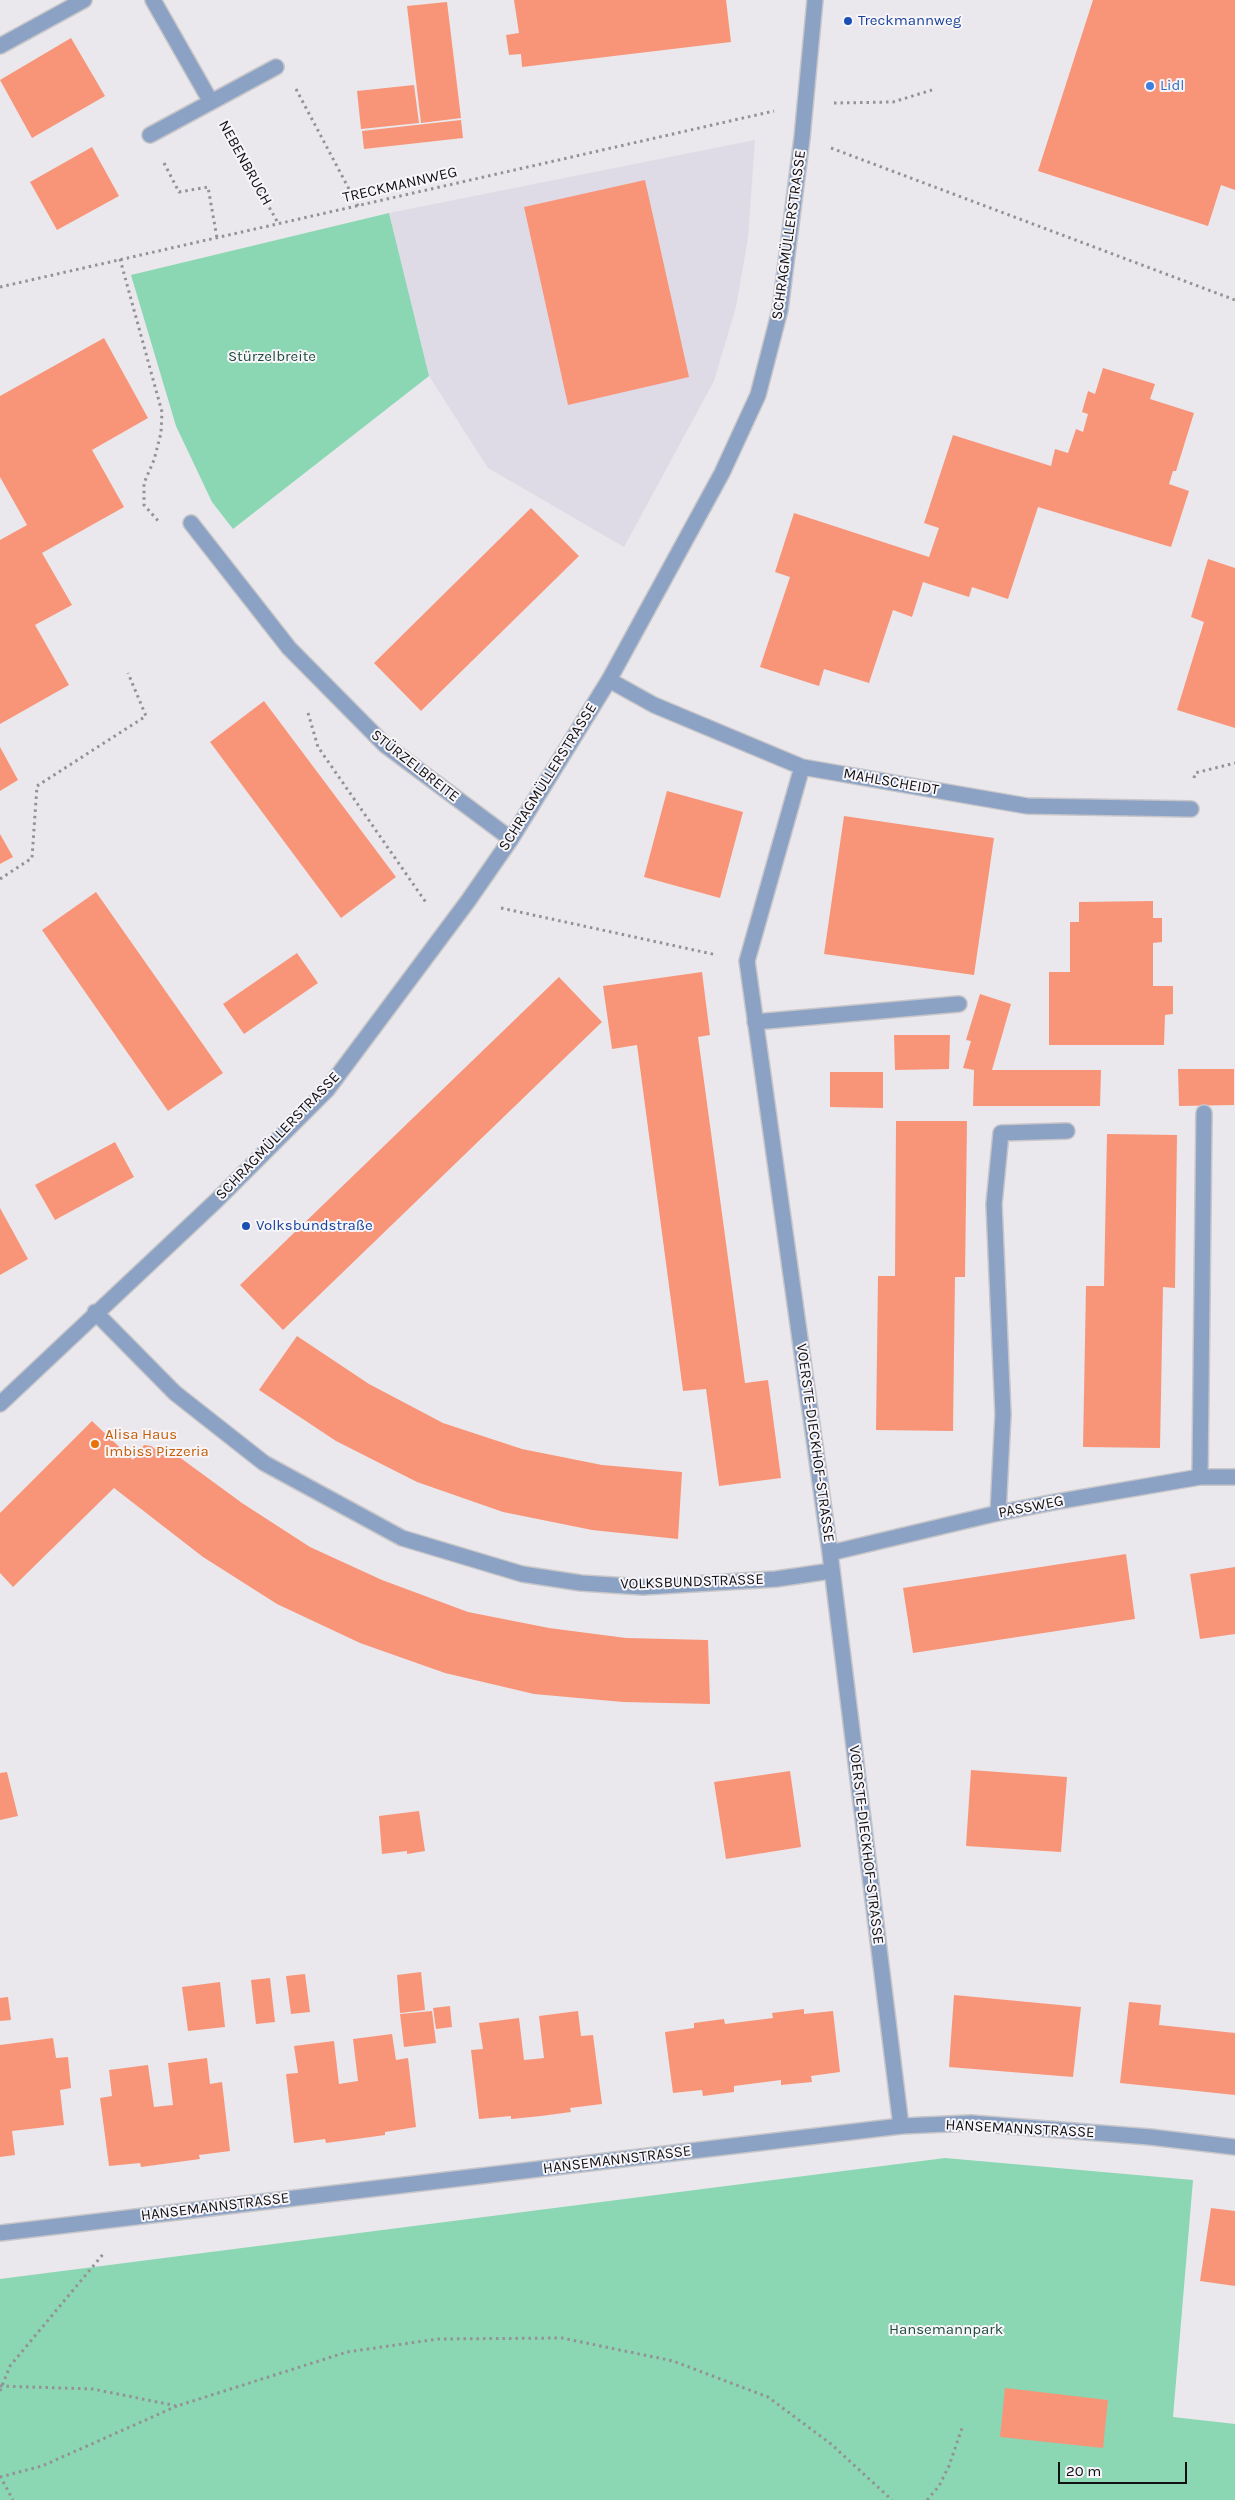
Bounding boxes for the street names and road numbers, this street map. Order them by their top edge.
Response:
street label: NEBENBRUCH [214,117,276,209]
street label: SCHRAGMÜLLERSTRASSE [768,149,810,321]
street label: TRECKMANNWEG [341,163,459,207]
street label: SCHRAGMÜLLERSTRASSE [495,700,601,854]
street label: STÜRZELBREITE [367,726,463,806]
street label: MAHLSCHEIDT [842,765,940,799]
street label: SCHRAGMÜLLERSTRASSE [212,1068,344,1204]
street label: VOERSTE-DIECKHOF-STRASSE [792,1343,838,1543]
street label: PASSWEG [997,1492,1065,1522]
street label: VOLKSBUNDSTRASSE [620,1571,764,1593]
street label: VOERSTE-DIECKHOF-STRASSE [845,1744,887,1946]
street label: HANSEMANNSTRASSE [945,2116,1095,2142]
street label: HANSEMANNSTRASSE [542,2142,692,2178]
street label: HANSEMANNSTRASSE [140,2189,290,2225]

